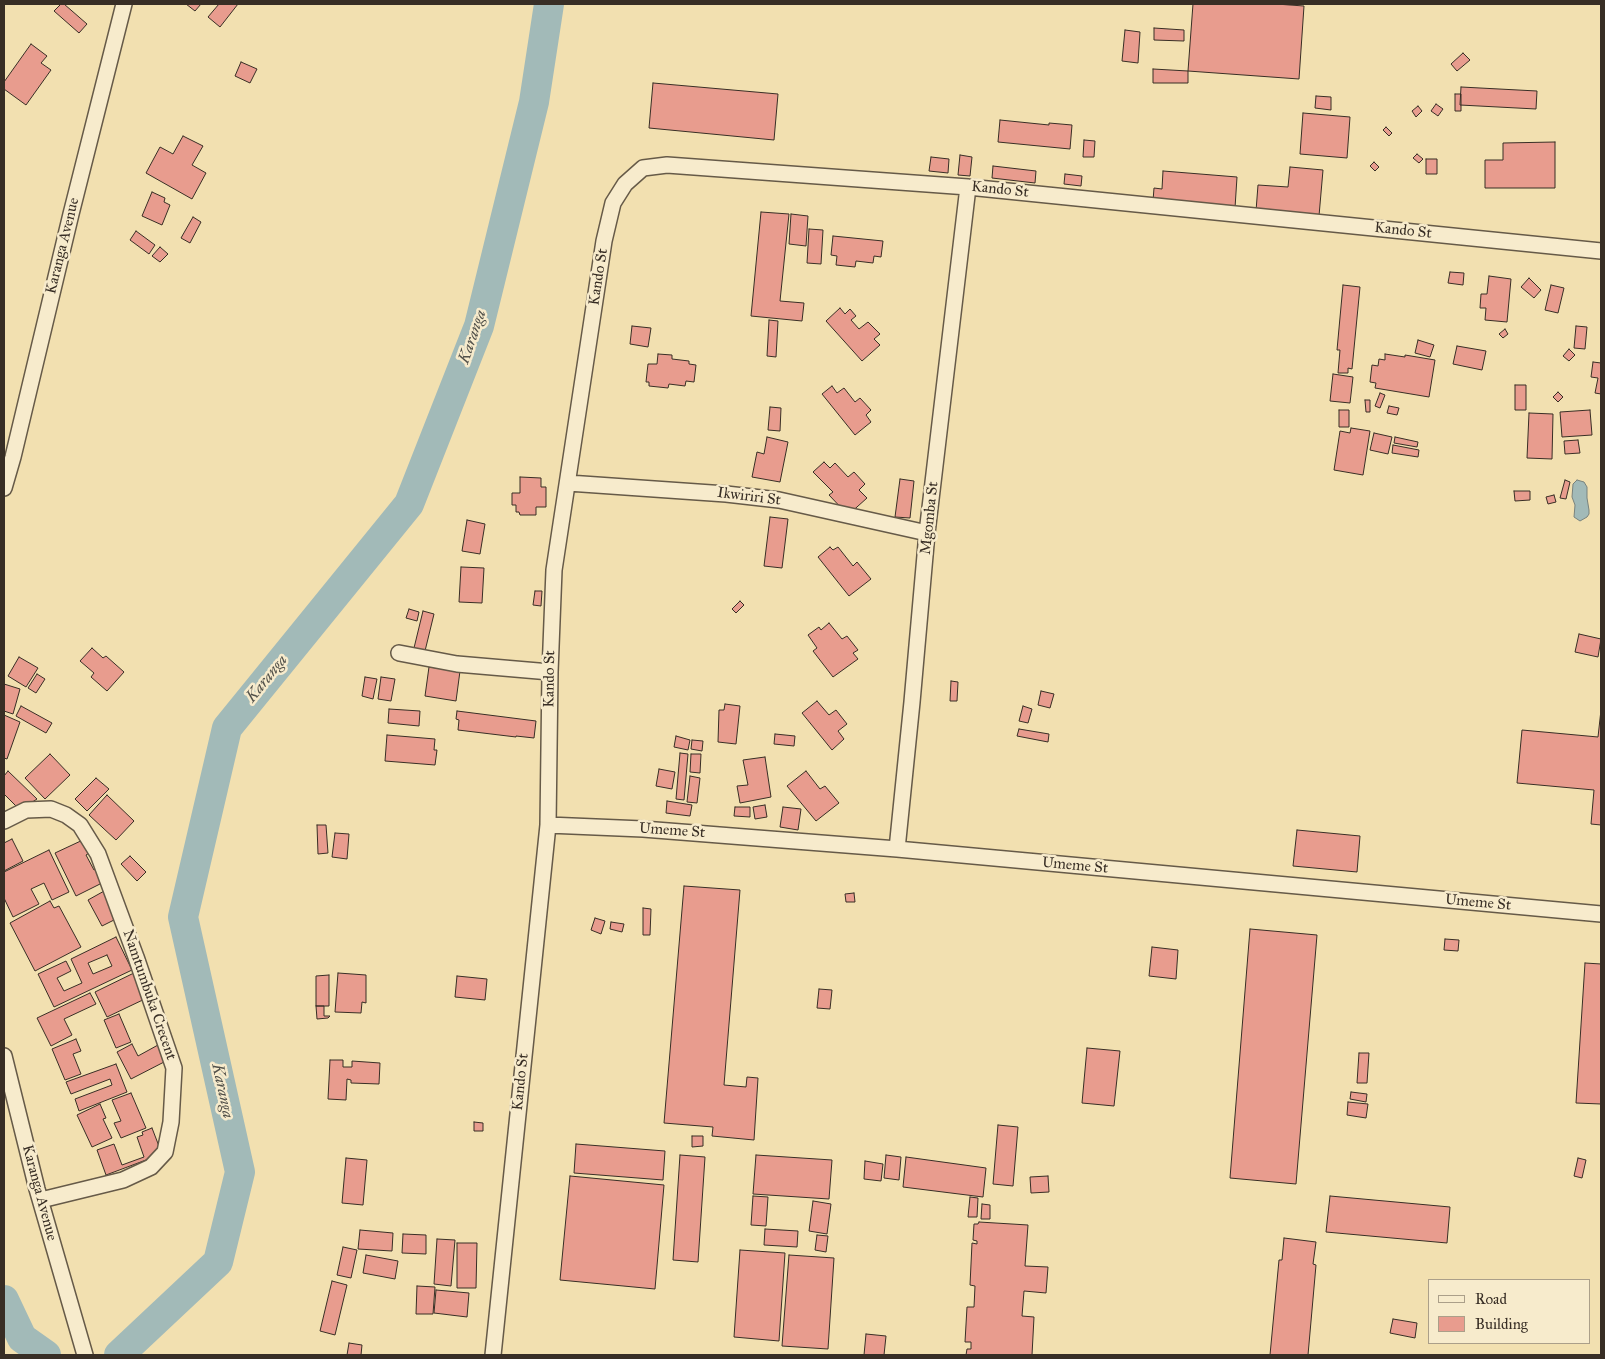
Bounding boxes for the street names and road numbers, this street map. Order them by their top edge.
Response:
street label: Kando St [970,178,1030,202]
street label: Karanga Avenue [42,196,84,296]
street label: Kando St [1373,219,1433,243]
street label: Kando St [586,247,612,307]
street label: Mgomba St [917,481,943,555]
street label: Ikwiriri St [716,484,782,510]
street label: Kando St [540,650,560,708]
street label: Umeme St [638,820,706,842]
street label: Umeme St [1041,854,1109,878]
street label: Umeme St [1444,891,1512,915]
street label: Namtumbuka Crecent [118,927,180,1063]
street label: Kando St [509,1052,533,1112]
street label: Karanga Avenue [18,1143,60,1243]

